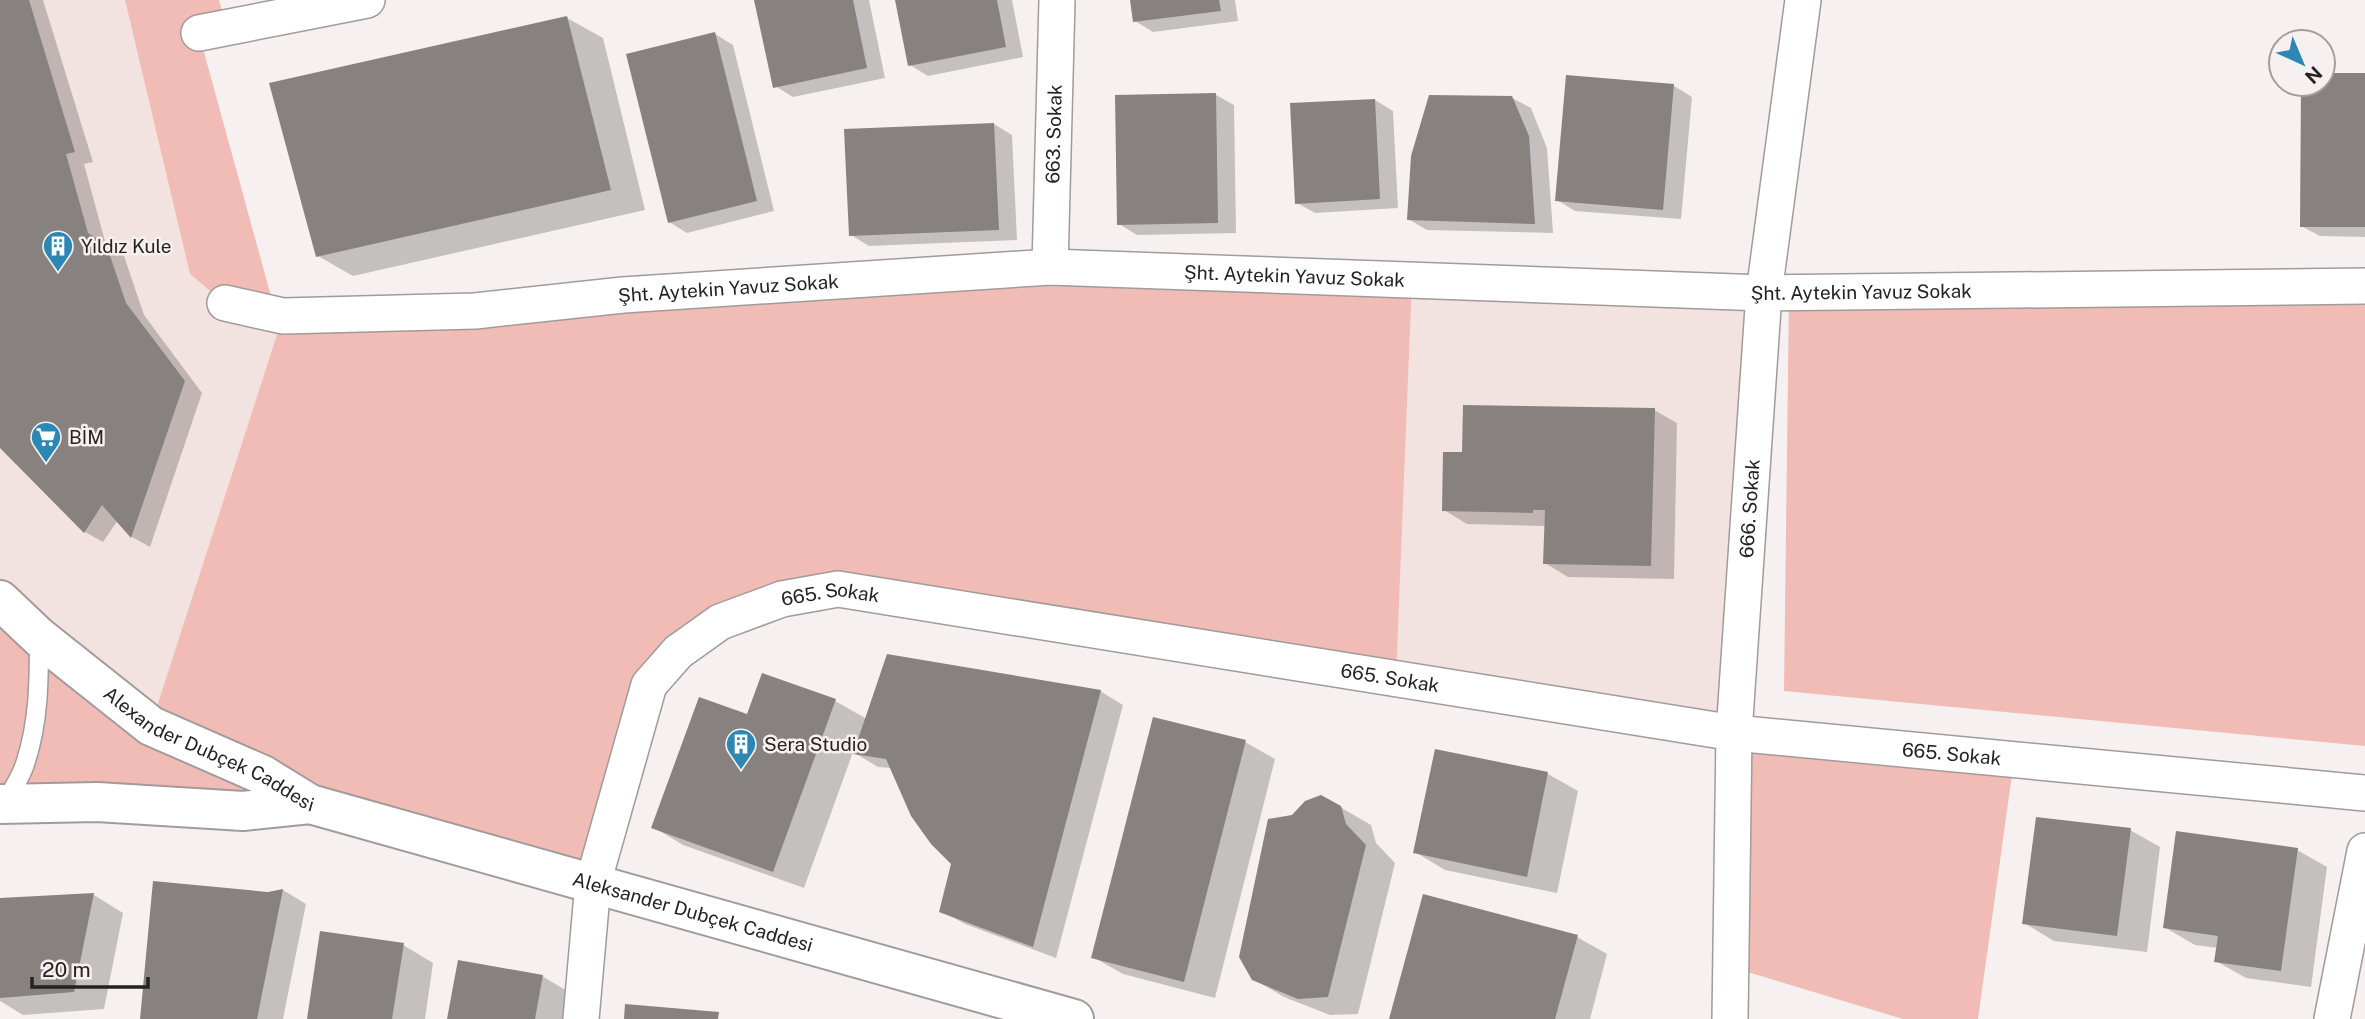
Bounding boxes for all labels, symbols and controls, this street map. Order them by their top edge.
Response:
north arrow [2267,28,2337,98]
text: N [2301,62,2327,88]
street label: 663. Sokak [1041,84,1066,184]
building icon: Yıldız Kule [41,229,75,273]
place label: Yıldız Kule [81,235,172,257]
street label: Şht. Aytekin Yavuz Sokak [1184,261,1406,291]
street label: Şht. Aytekin Yavuz Sokak [617,270,840,306]
street label: Şht. Aytekin Yavuz Sokak [1750,280,1972,304]
supermarket icon: BİM [29,420,63,464]
place label: BİM [69,426,104,448]
street label: 666. Sokak [1735,458,1764,559]
street label: 665. Sokak [779,578,881,610]
street label: 665. Sokak [1339,659,1441,697]
street label: Alexander Dubçek Caddesi [100,682,317,816]
building icon: Sera Studio [724,727,758,771]
place label: Sera Studio [764,733,867,755]
street label: 665. Sokak [1901,738,2003,769]
street label: Aleksander Dubçek Caddesi [570,867,815,956]
scale bar [32,946,147,990]
text: 20 m [42,957,91,982]

